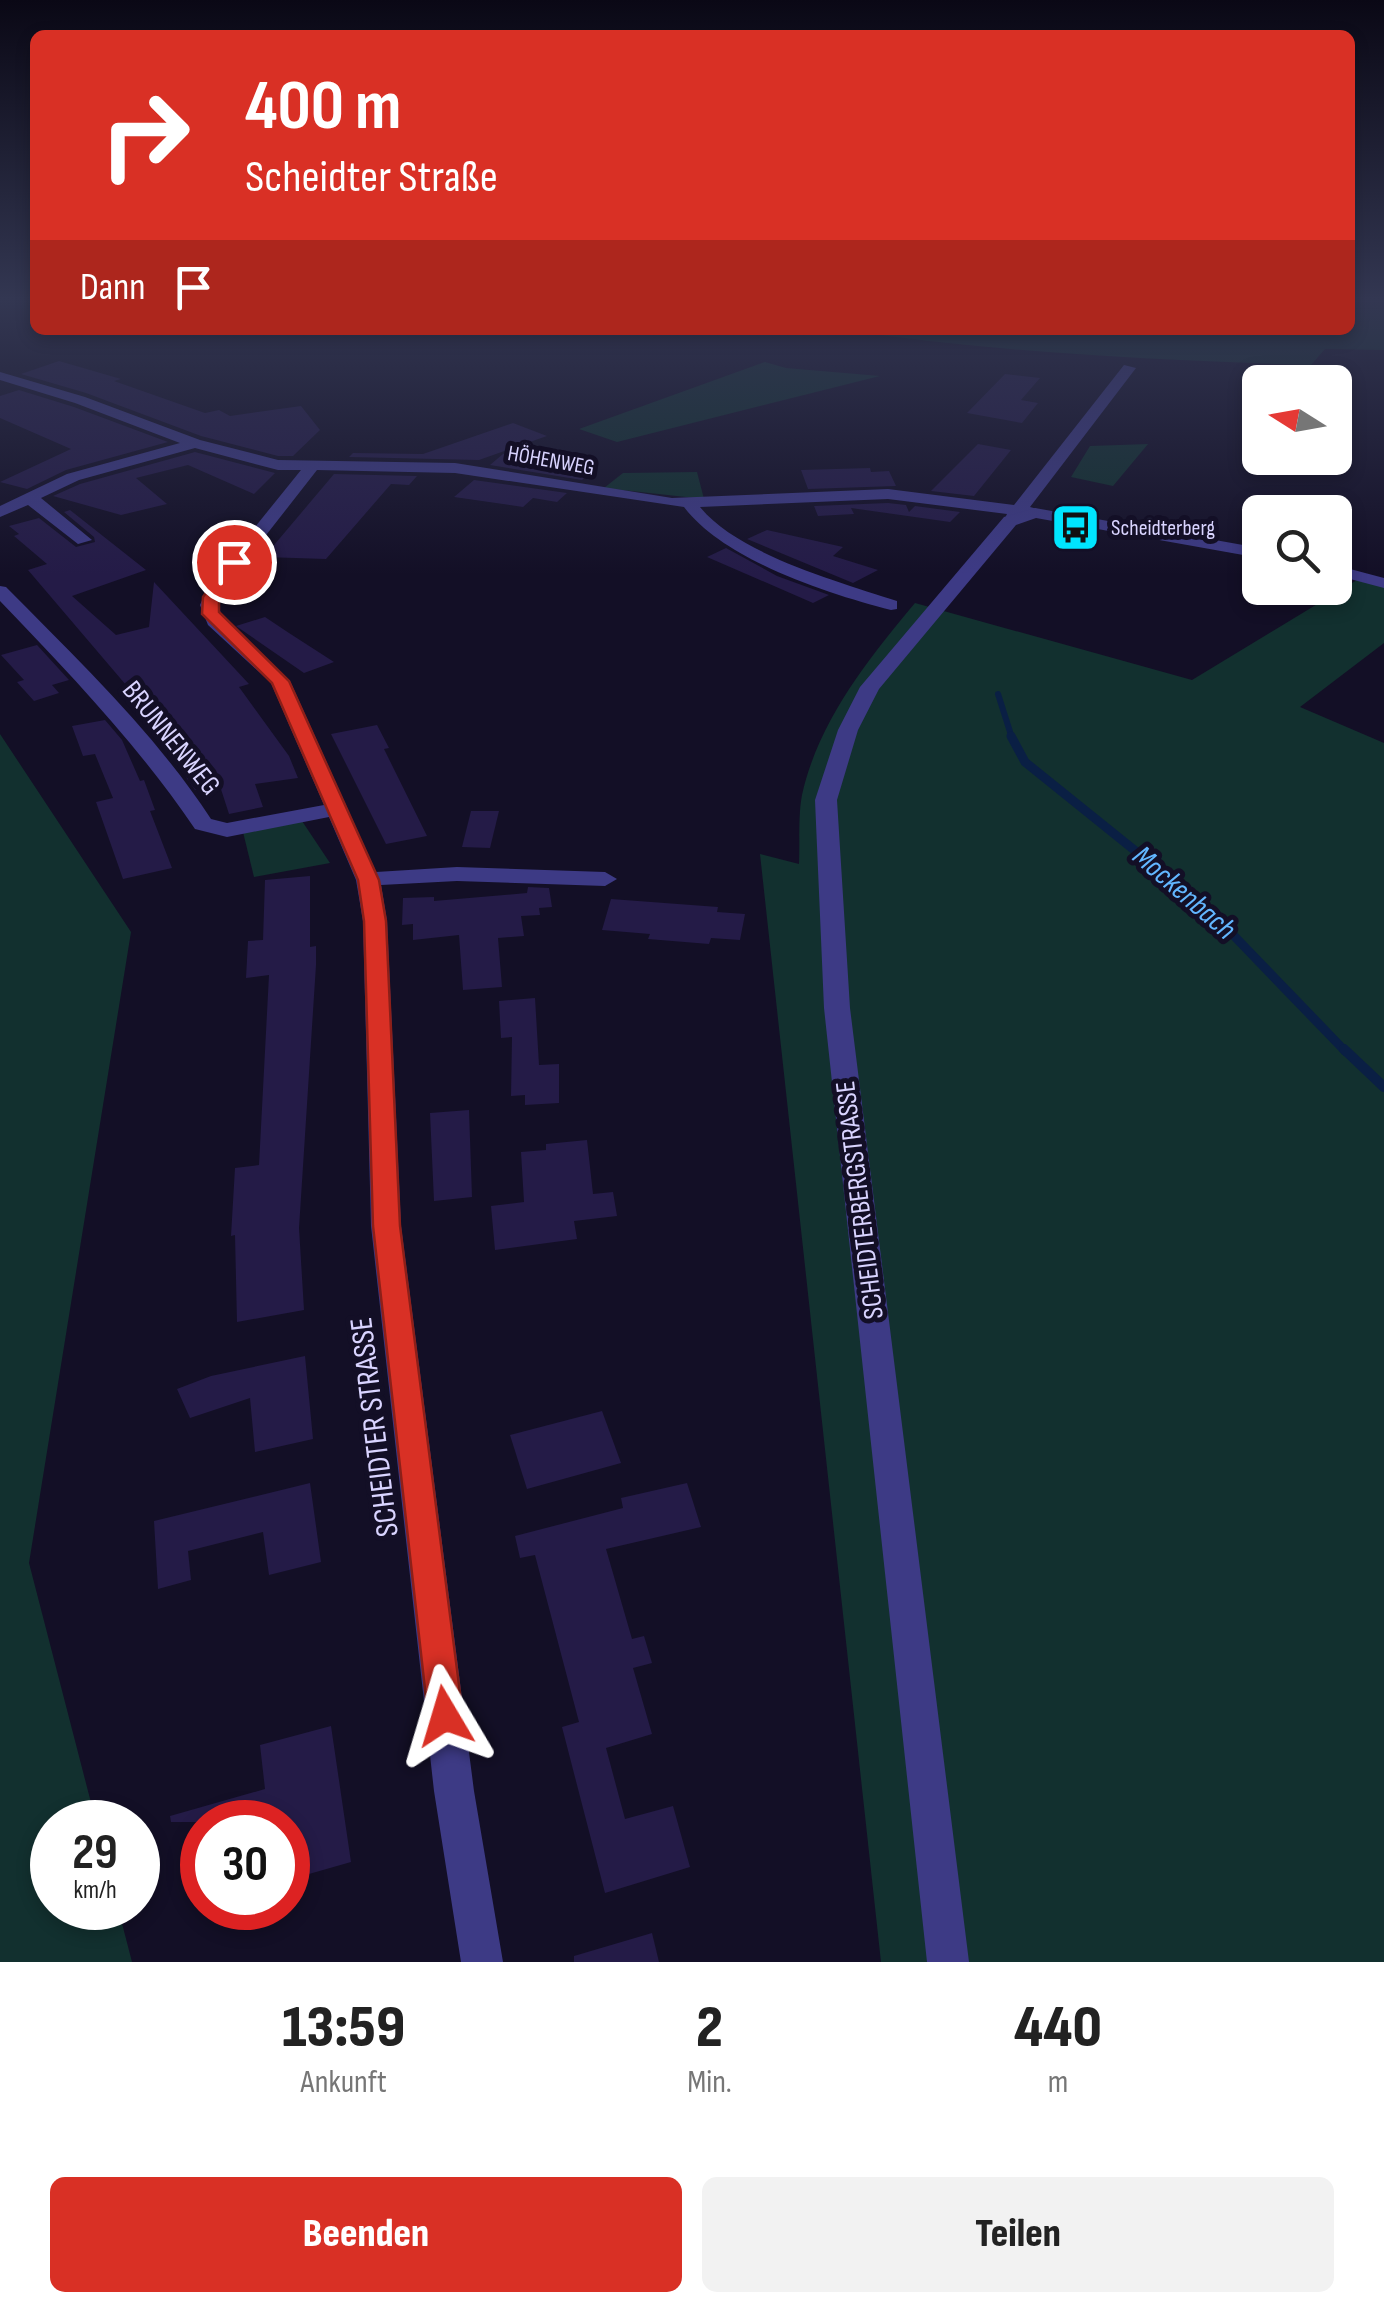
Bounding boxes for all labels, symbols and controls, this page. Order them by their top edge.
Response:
text: 400 m [245,65,402,149]
icon: right [80,70,210,200]
text: Scheidter Straße [245,150,498,205]
icon: arrive [166,260,221,315]
text: Dann [80,265,146,310]
north arrow [1242,365,1352,475]
map controls [1242,365,1352,605]
street label: HÖHENWEG [506,440,596,482]
button: search [1242,495,1352,605]
bus stop icon: Scheidterberg [1050,502,1102,554]
place label: Scheidterberg [1111,515,1215,542]
pin [192,520,277,605]
icon: arrive [207,535,262,590]
street label: BRUNNENWEG [115,674,227,802]
water label: Mockenbach [1125,838,1243,948]
street label: SCHEIDTERBERGSTRASSE [829,1079,891,1321]
street label: SCHEIDTER STRASSE [342,1315,408,1539]
position arrow [393,1664,497,1768]
speed limit sign: 30 [180,1800,310,1930]
text: 29 [72,1823,118,1883]
text: km/h [73,1875,117,1906]
text: 13:59 [282,1992,405,2064]
text: 2 [696,1992,723,2064]
text: 440 [1014,1992,1102,2064]
text: Ankunft [300,2063,387,2102]
text: Min. [687,2063,732,2102]
text: m [1048,2063,1068,2102]
button: Beenden [50,2177,682,2292]
button: Teilen [702,2177,1334,2292]

